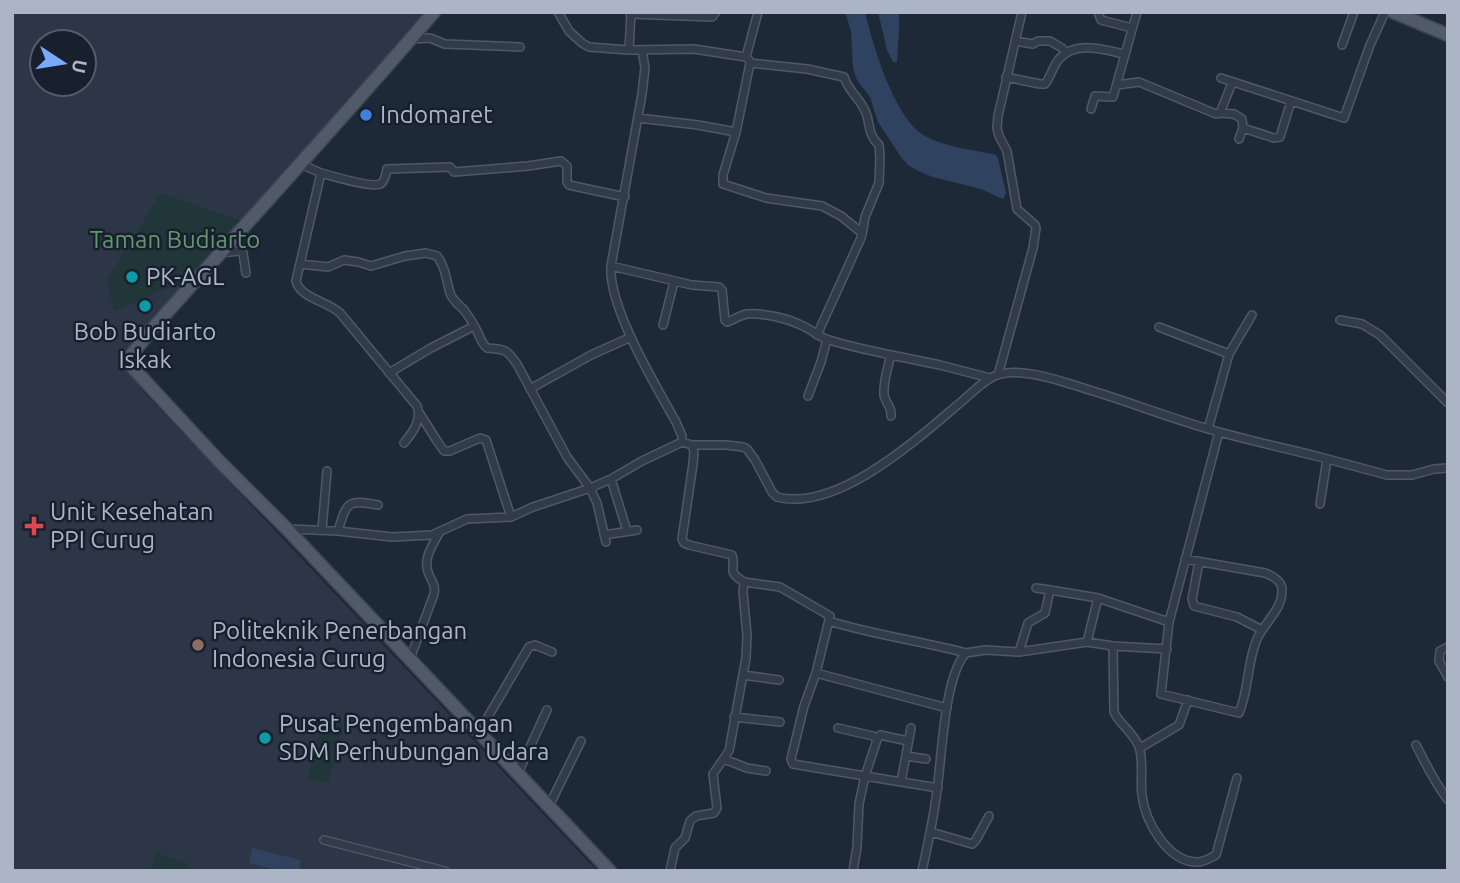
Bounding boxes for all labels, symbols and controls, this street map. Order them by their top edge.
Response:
north arrow [28,28,98,98]
text: U [67,58,92,75]
place label: Indomaret [380,101,493,128]
marker: Indomaret [358,107,374,123]
park label: Taman Budiarto [90,226,260,253]
place label: PK-AGL [146,263,224,290]
marker: PK-AGL [124,269,140,285]
marker: Bob Budiarto Iskak [137,298,153,314]
place label: Bob Budiarto Iskak [74,318,216,373]
place label: Unit Kesehatan PPI Curug [50,498,214,553]
marker: Unit Kesehatan PPI Curug [24,516,44,536]
place label: Politeknik Penerbangan Indonesia Curug [212,617,467,672]
marker: Politeknik Penerbangan Indonesia Curug [190,637,206,653]
place label: Pusat Pengembangan SDM Perhubungan Udara [279,710,549,765]
marker: Pusat Pengembangan SDM Perhubungan Udara [257,730,273,746]

